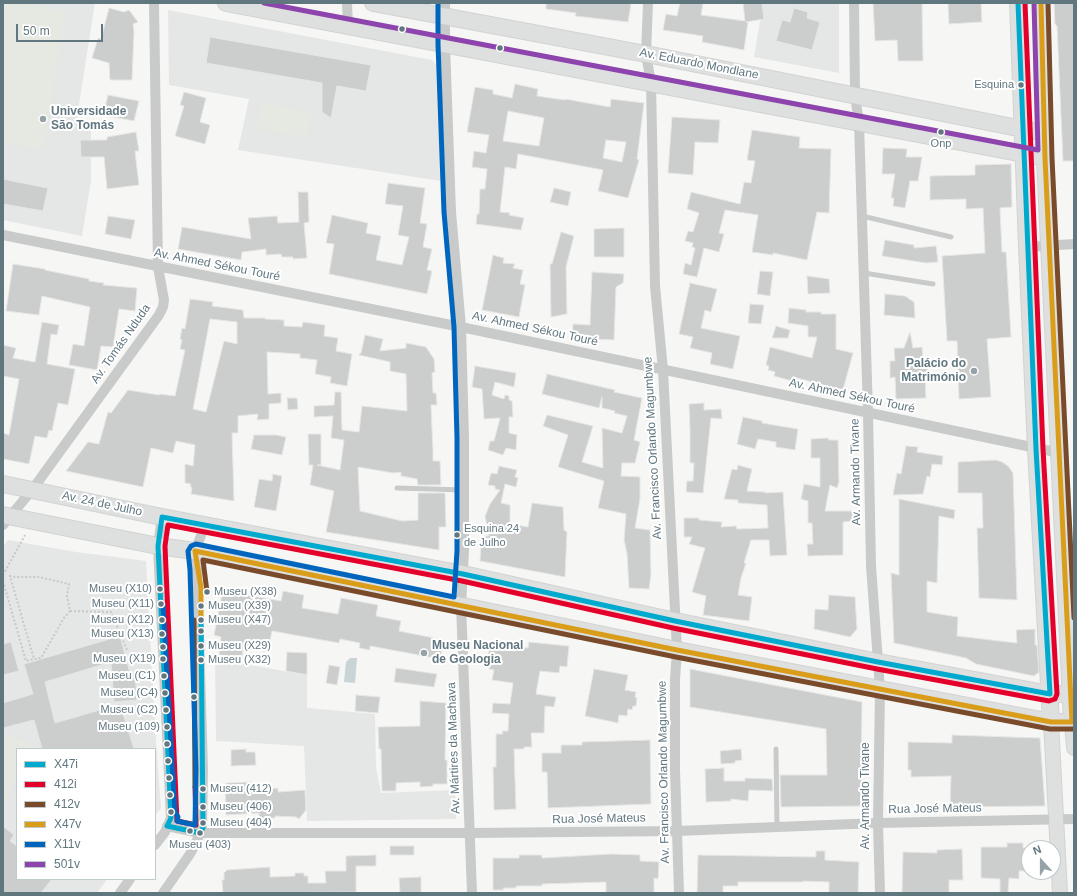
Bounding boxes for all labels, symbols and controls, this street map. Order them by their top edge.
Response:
scale bar [18,16,105,42]
text: 50 m [23,24,50,38]
unlabelled marker [397,24,407,34]
unlabelled marker [495,43,505,53]
street label: Av. Eduardo Mondlane [638,45,760,83]
place label: Esquina [974,78,1014,92]
marker: Esquina [1016,80,1026,90]
place label: Universidade São Tomás [51,105,126,133]
marker: Universidade São Tomás [38,114,48,124]
marker: Onp [936,127,946,137]
place label: Onp [931,137,951,151]
street label: Av. Ahmed Sékou Touré [153,246,281,284]
street label: Av. Tomás Nduda [88,302,154,386]
street label: Av. Ahmed Sékou Touré [471,309,599,349]
street label: Av. Francisco Orlando Magumbwe [641,356,665,540]
place label: Palácio do Matrimónio [901,357,966,385]
marker: Palácio do Matrimónio [969,366,979,376]
street label: Av. Ahmed Sékou Touré [788,376,916,416]
street label: Av. Armando Tivane [848,418,864,526]
street label: Av. 24 de Julho [61,488,143,520]
place label: Esquina 24 de Julho [464,522,519,548]
marker: Esquina 24 de Julho [452,530,462,540]
place label: Museu (X10) [89,582,152,596]
marker: Museu (X10) [155,584,165,594]
place label: Museu (X38) [214,585,277,599]
marker: Museu (X38) [202,587,212,597]
place label: Museu (X11) [92,597,154,611]
marker: Museu (X11) [156,599,166,609]
place label: Museu (X39) [208,599,271,613]
marker: Museu (X39) [196,601,206,611]
place label: Museu (X12) [91,613,154,627]
place label: Museu (X47) [208,613,271,627]
marker: Museu (X12) [157,615,167,625]
marker: Museu (X47) [196,615,206,625]
unlabelled marker [196,626,206,636]
place label: Museu (X13) [91,627,154,641]
marker: Museu (X13) [157,629,167,639]
place label: Museu (X29) [208,639,271,653]
place label: Museu Nacional de Geologia [432,639,523,667]
marker: Museu (X29) [196,641,206,651]
unlabelled marker [158,642,168,652]
marker: Museu Nacional de Geologia [419,648,429,658]
place label: Museu (X19) [93,652,156,666]
place label: Museu (X32) [208,653,271,667]
marker: Museu (X19) [158,654,168,664]
marker: Museu (X32) [196,655,206,665]
place label: Museu (C1) [99,669,156,683]
marker: Museu (C1) [159,671,169,681]
street label: Av. Francisco Orlando Magumbwe [655,680,673,864]
street label: Av. Mártires da Machava [445,682,463,814]
place label: Museu (C4) [101,686,158,700]
marker: Museu (C4) [160,688,170,698]
unlabelled marker [189,692,199,702]
place label: Museu (C2) [101,703,158,717]
marker: Museu (C2) [161,705,171,715]
place label: Museu (109) [98,720,160,734]
marker: Museu (109) [162,722,172,732]
unlabelled marker [162,739,172,749]
street label: Av. Armando Tivane [859,742,873,850]
legend [16,748,156,880]
unlabelled marker [163,756,173,766]
text: X47i [54,757,78,771]
unlabelled marker [164,773,174,783]
text: 412i [54,777,77,791]
place label: Museu (412) [210,782,272,796]
marker: Museu (412) [198,784,208,794]
unlabelled marker [165,790,175,800]
text: 412v [54,797,80,811]
place label: Museu (406) [210,800,272,814]
street label: Rua José Mateus [888,801,982,817]
marker: Museu (406) [198,802,208,812]
unlabelled marker [166,807,176,817]
street label: Rua José Mateus [552,811,646,827]
place label: Museu (404) [210,816,272,830]
text: X47v [54,817,81,831]
marker: Museu (404) [198,818,208,828]
unlabelled marker [185,826,195,836]
marker: Museu (403) [195,828,205,838]
text: X11v [54,837,80,851]
place label: Museu (403) [169,838,231,852]
north arrow [1021,840,1061,880]
text: N [1031,843,1043,857]
text: 501v [54,857,80,871]

